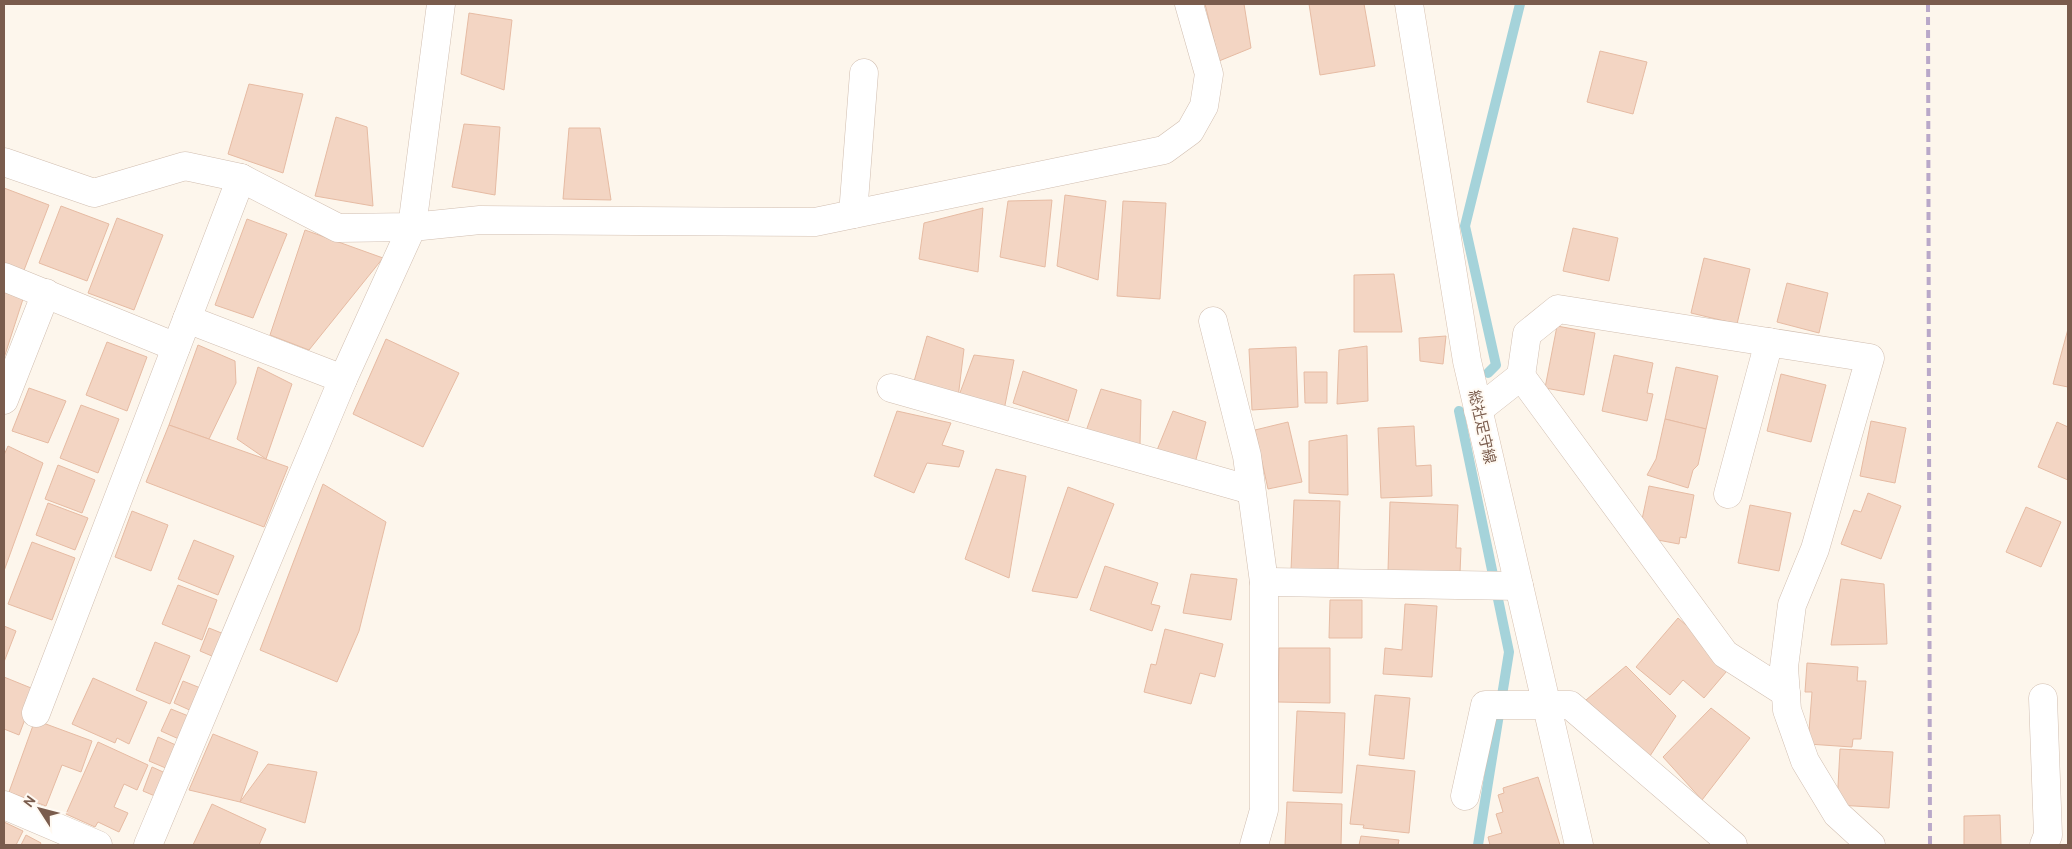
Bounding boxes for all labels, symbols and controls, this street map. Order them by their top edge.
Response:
street label: 総社足守線 [1465,388,1499,466]
north arrow [15,784,65,834]
text: N [19,792,40,811]

